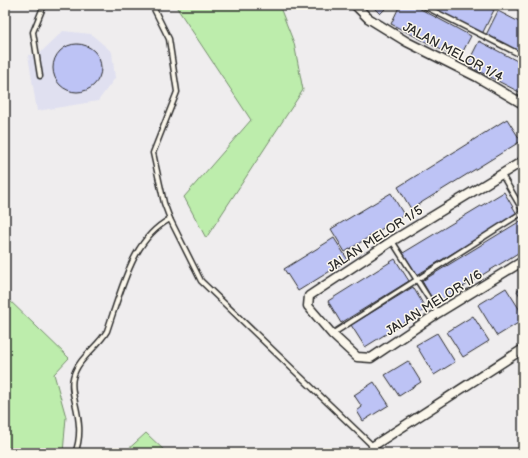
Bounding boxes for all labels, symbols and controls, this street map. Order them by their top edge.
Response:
street label: JALAN MELOR 1/4 [400,19,506,85]
street label: JALAN MELOR 1/5 [324,202,426,276]
street label: JALAN MELOR 1/6 [383,267,485,339]

